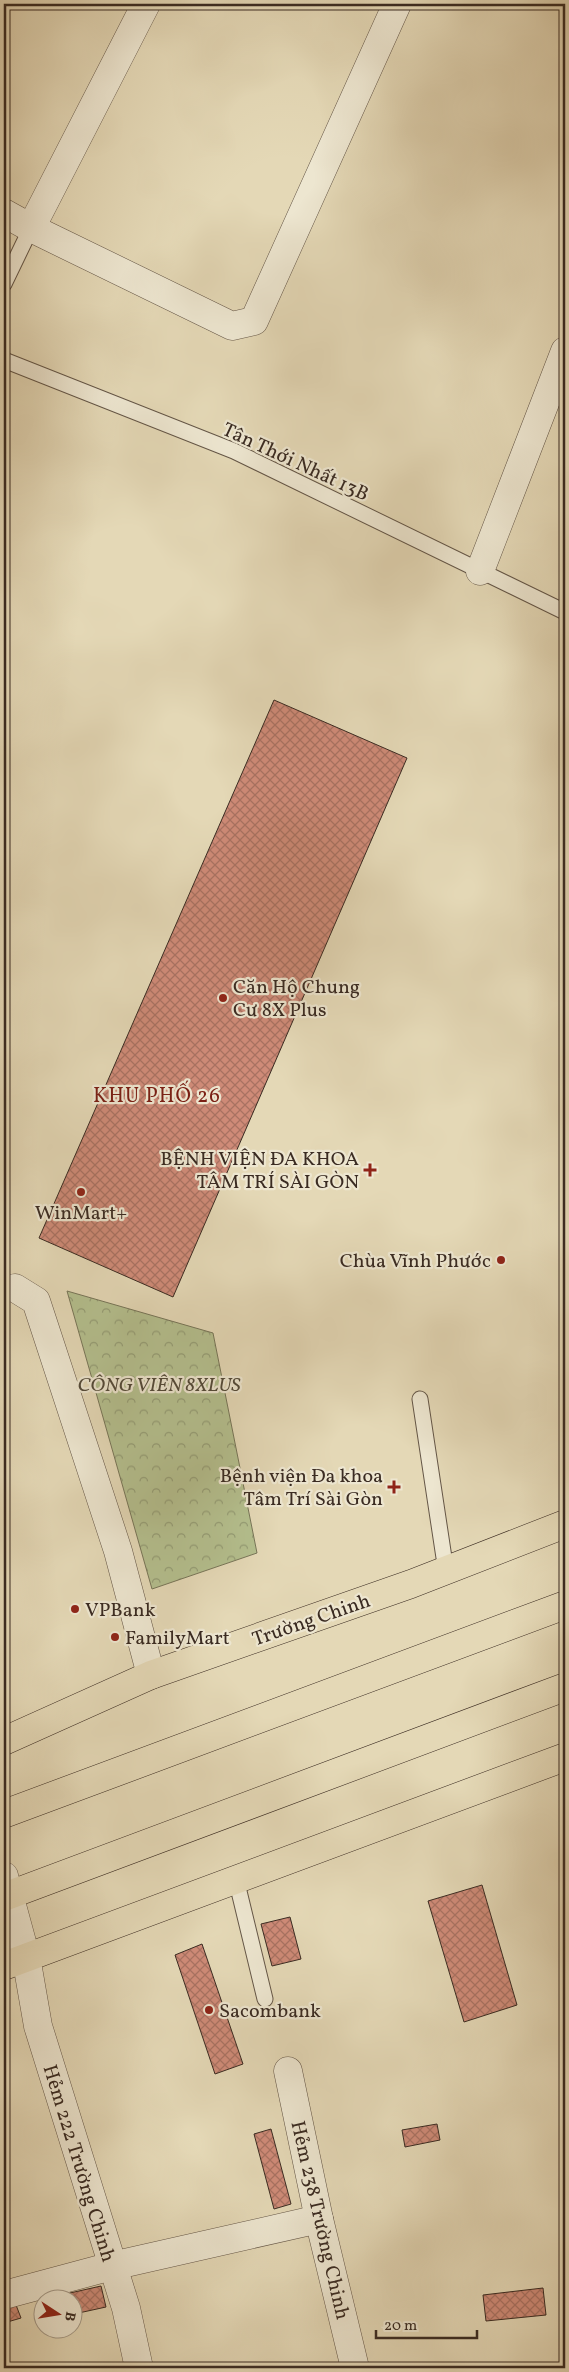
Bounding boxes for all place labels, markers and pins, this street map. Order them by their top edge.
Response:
place label: Căn Hộ Chung Cư 8X Plus [233,974,360,1025]
marker: Căn Hộ Chung Cư 8X Plus [217,992,229,1004]
place label: BỆNH VIỆN ĐA KHOA TÂM TRÍ SÀI GÒN [160,1146,359,1197]
marker: BỆNH VIỆN ĐA KHOA TÂM TRÍ SÀI GÒN [363,1163,377,1177]
marker: WinMart+ [75,1186,87,1198]
place label: WinMart+ [35,1200,127,1228]
place label: Chùa Vĩnh Phước [340,1248,491,1276]
marker: Chùa Vĩnh Phước [495,1254,507,1266]
place label: Bệnh viện Đa khoa Tâm Trí Sài Gòn [220,1463,383,1514]
marker: Bệnh viện Đa khoa Tâm Trí Sài Gòn [387,1480,401,1494]
place label: VPBank [85,1597,156,1625]
marker: VPBank [69,1603,81,1615]
place label: FamilyMart [125,1625,230,1653]
marker: FamilyMart [109,1631,121,1643]
place label: Sacombank [219,1998,321,2026]
marker: Sacombank [203,2004,215,2016]

